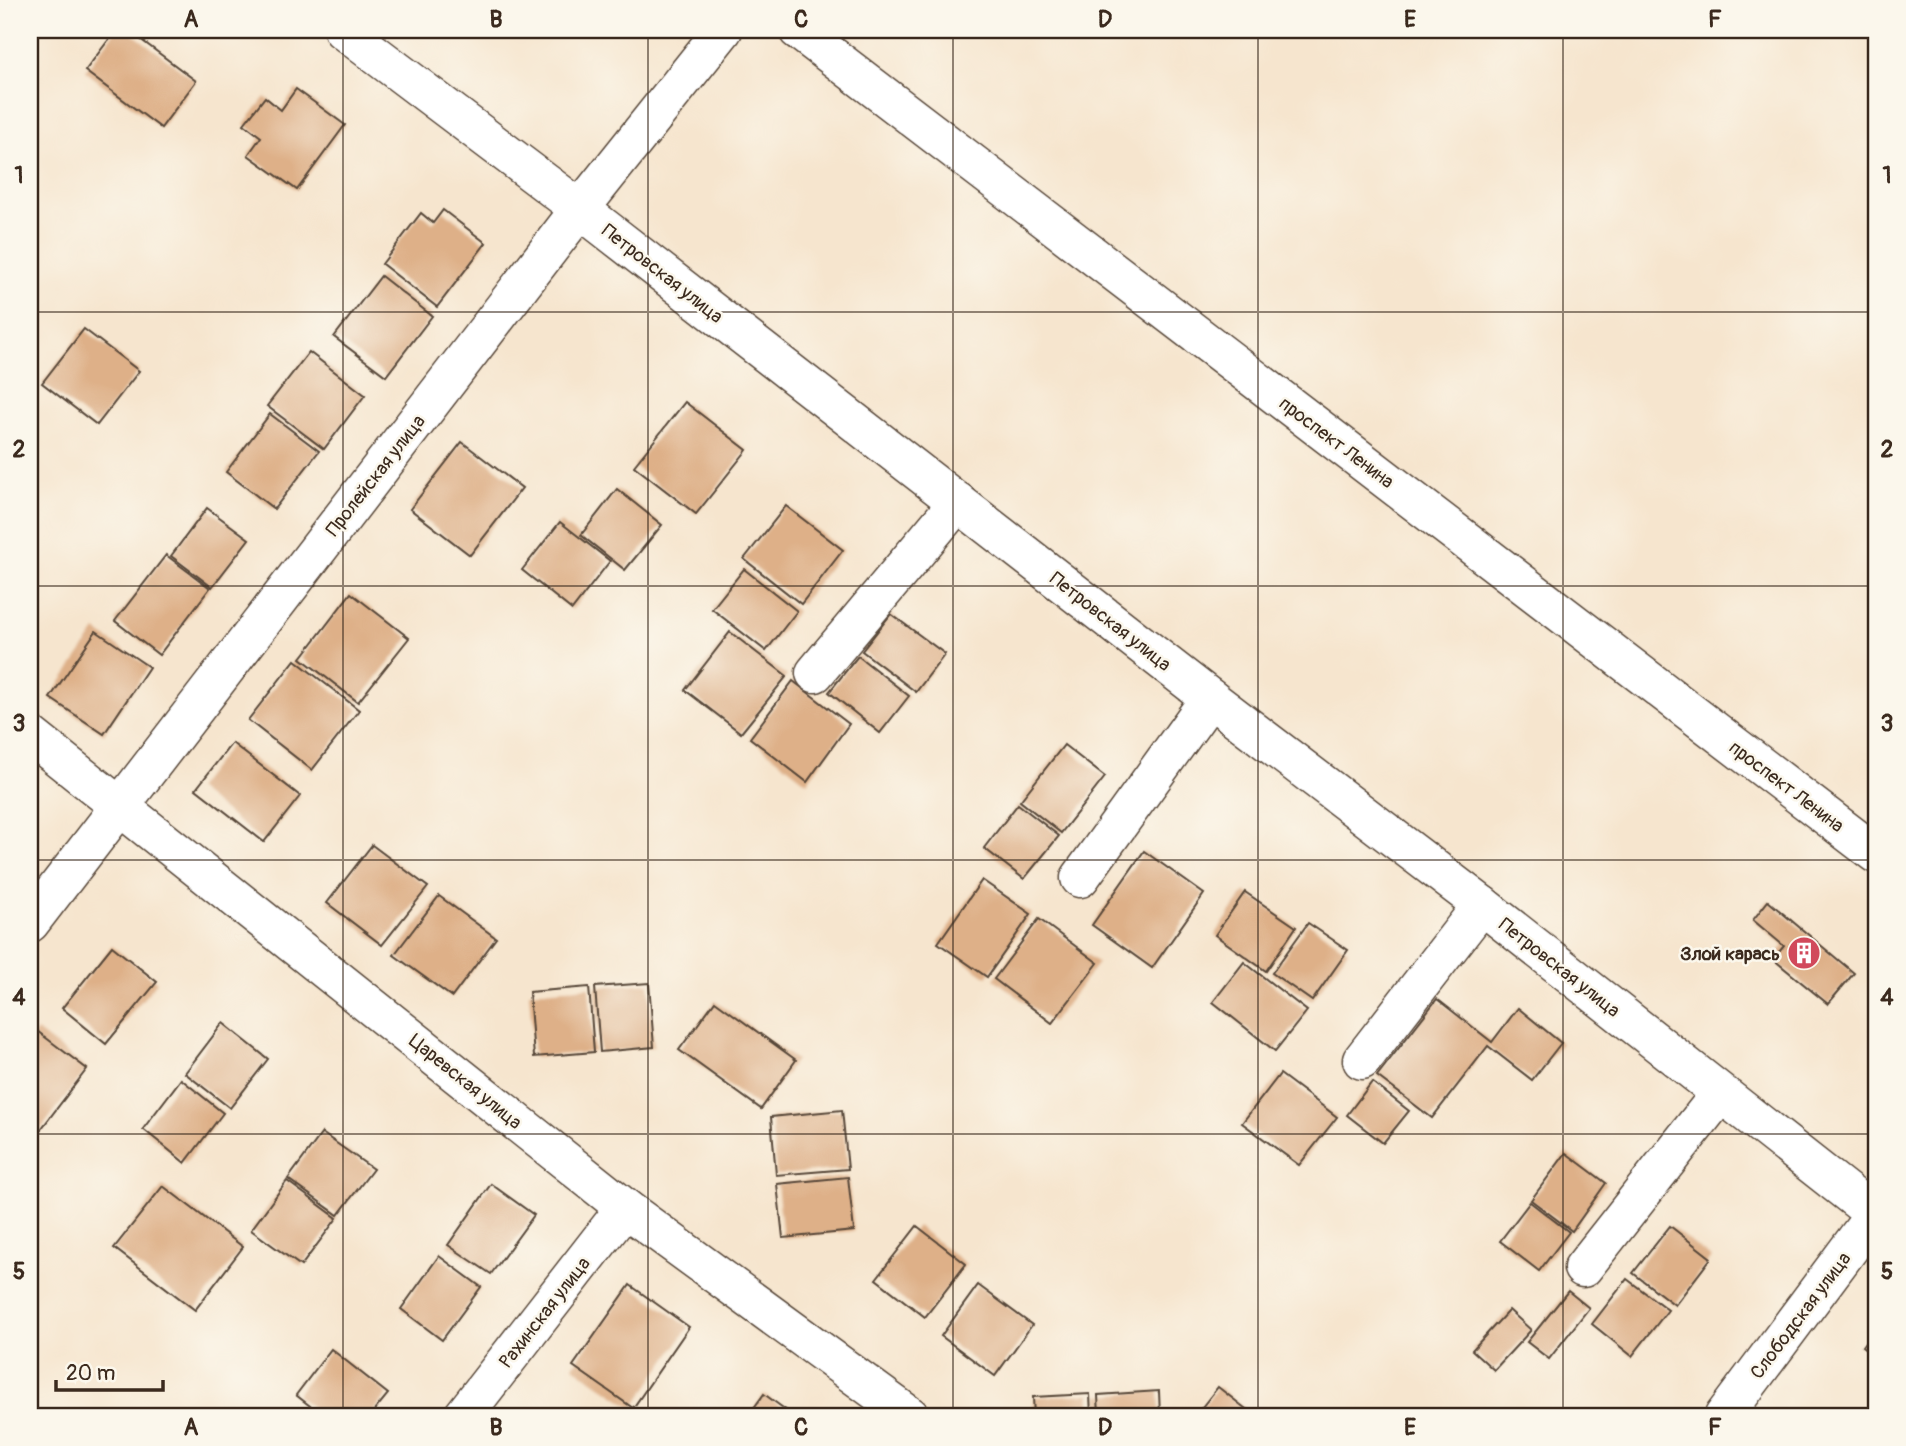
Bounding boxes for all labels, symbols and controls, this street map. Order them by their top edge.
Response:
text: A [184,5,199,34]
text: B [489,5,503,34]
text: C [794,5,808,34]
text: D [1098,5,1112,34]
text: E [1404,5,1416,34]
text: F [1708,5,1722,34]
text: 1 [15,161,24,190]
text: 1 [1883,161,1892,190]
street label: Петровская улица [597,219,728,329]
street label: проспект Ленина [1274,392,1399,494]
street label: Пролейская улица [321,410,431,541]
text: 2 [13,435,26,464]
text: 2 [1881,435,1894,464]
street label: Петровская улица [1045,567,1176,677]
text: 3 [13,709,25,738]
text: 3 [1881,709,1893,738]
street label: проспект Ленина [1724,736,1849,838]
street label: Петровская улица [1494,913,1625,1023]
building icon: Злой карась [1785,934,1823,972]
place label: Злой карась [1680,942,1780,966]
text: 4 [12,983,26,1012]
text: 4 [1880,983,1894,1012]
street label: Царевская улица [404,1029,527,1135]
street label: Слободская улица [1745,1247,1857,1384]
street label: Рахинская улица [494,1252,596,1373]
text: 5 [13,1257,25,1286]
text: 5 [1881,1257,1893,1286]
scale bar [56,1348,163,1392]
text: 20 m [66,1360,115,1387]
text: A [184,1413,199,1442]
text: B [489,1413,503,1442]
text: C [794,1413,808,1442]
text: D [1098,1413,1112,1442]
text: E [1404,1413,1416,1442]
text: F [1708,1413,1722,1442]

